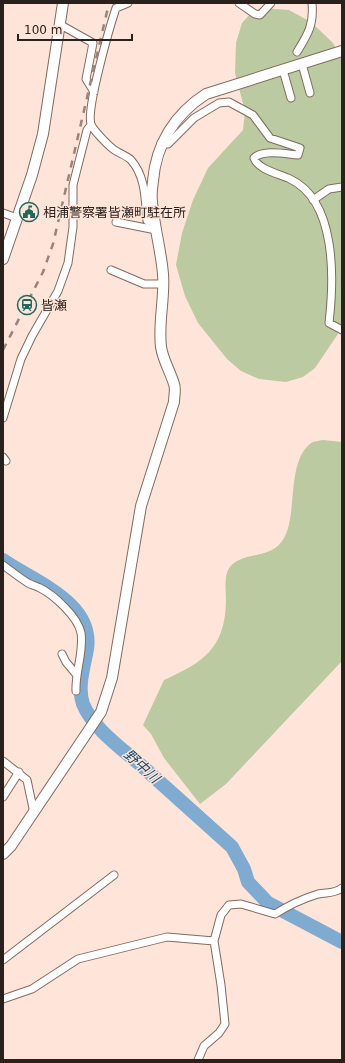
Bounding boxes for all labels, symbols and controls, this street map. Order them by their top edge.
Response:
scale bar [18,16,132,42]
text: 100 m [24,23,62,37]
public building icon: 相浦警察署皆瀬町駐在所 [18,201,40,223]
place label: 相浦警察署皆瀬町駐在所 [43,205,186,220]
station icon: 皆瀬 [16,294,38,316]
place label: 皆瀬 [41,298,67,313]
water label: 野中川 [121,746,164,787]

